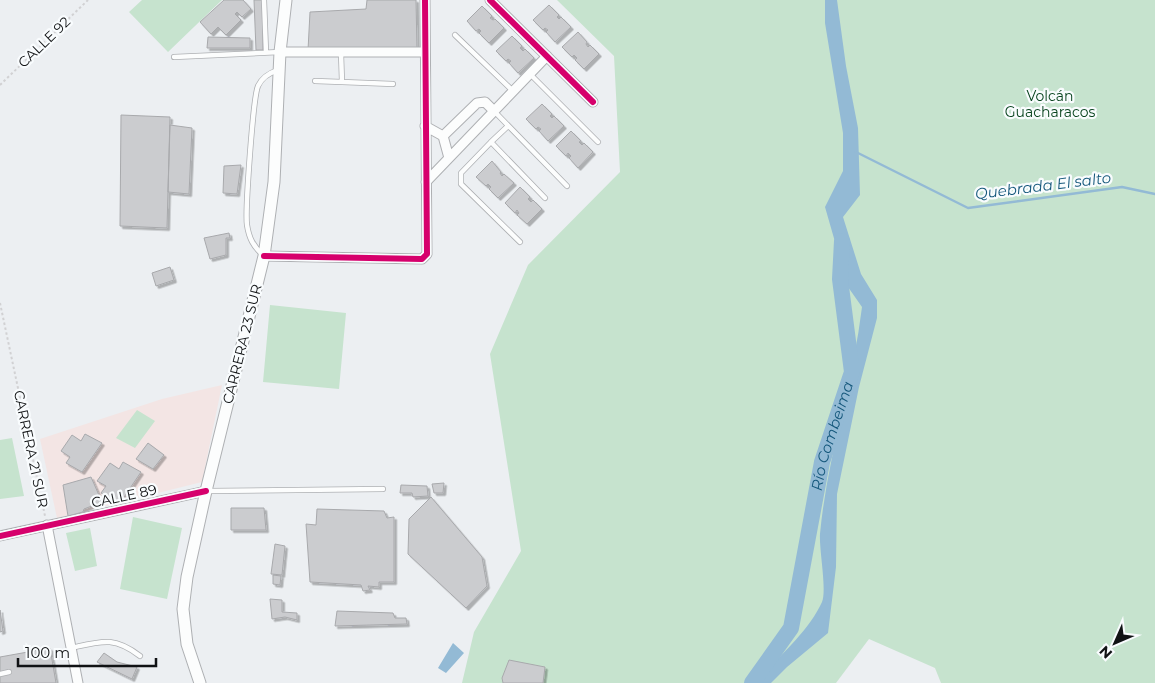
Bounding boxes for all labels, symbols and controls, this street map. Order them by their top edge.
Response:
street label: CALLE 92 [14,13,74,71]
park label: Volcán Guacharacos [1005,87,1095,121]
water label: Quebrada El salto [974,168,1112,203]
street label: CARRERA 23 SUR [218,282,266,406]
water label: Río Combeima [807,379,857,492]
street label: CARRERA 21 SUR [10,389,52,509]
street label: CALLE 89 [90,480,158,512]
north arrow [1090,618,1140,668]
scale bar [18,636,155,668]
text: N [1095,642,1116,663]
text: 100 m [25,643,70,662]

